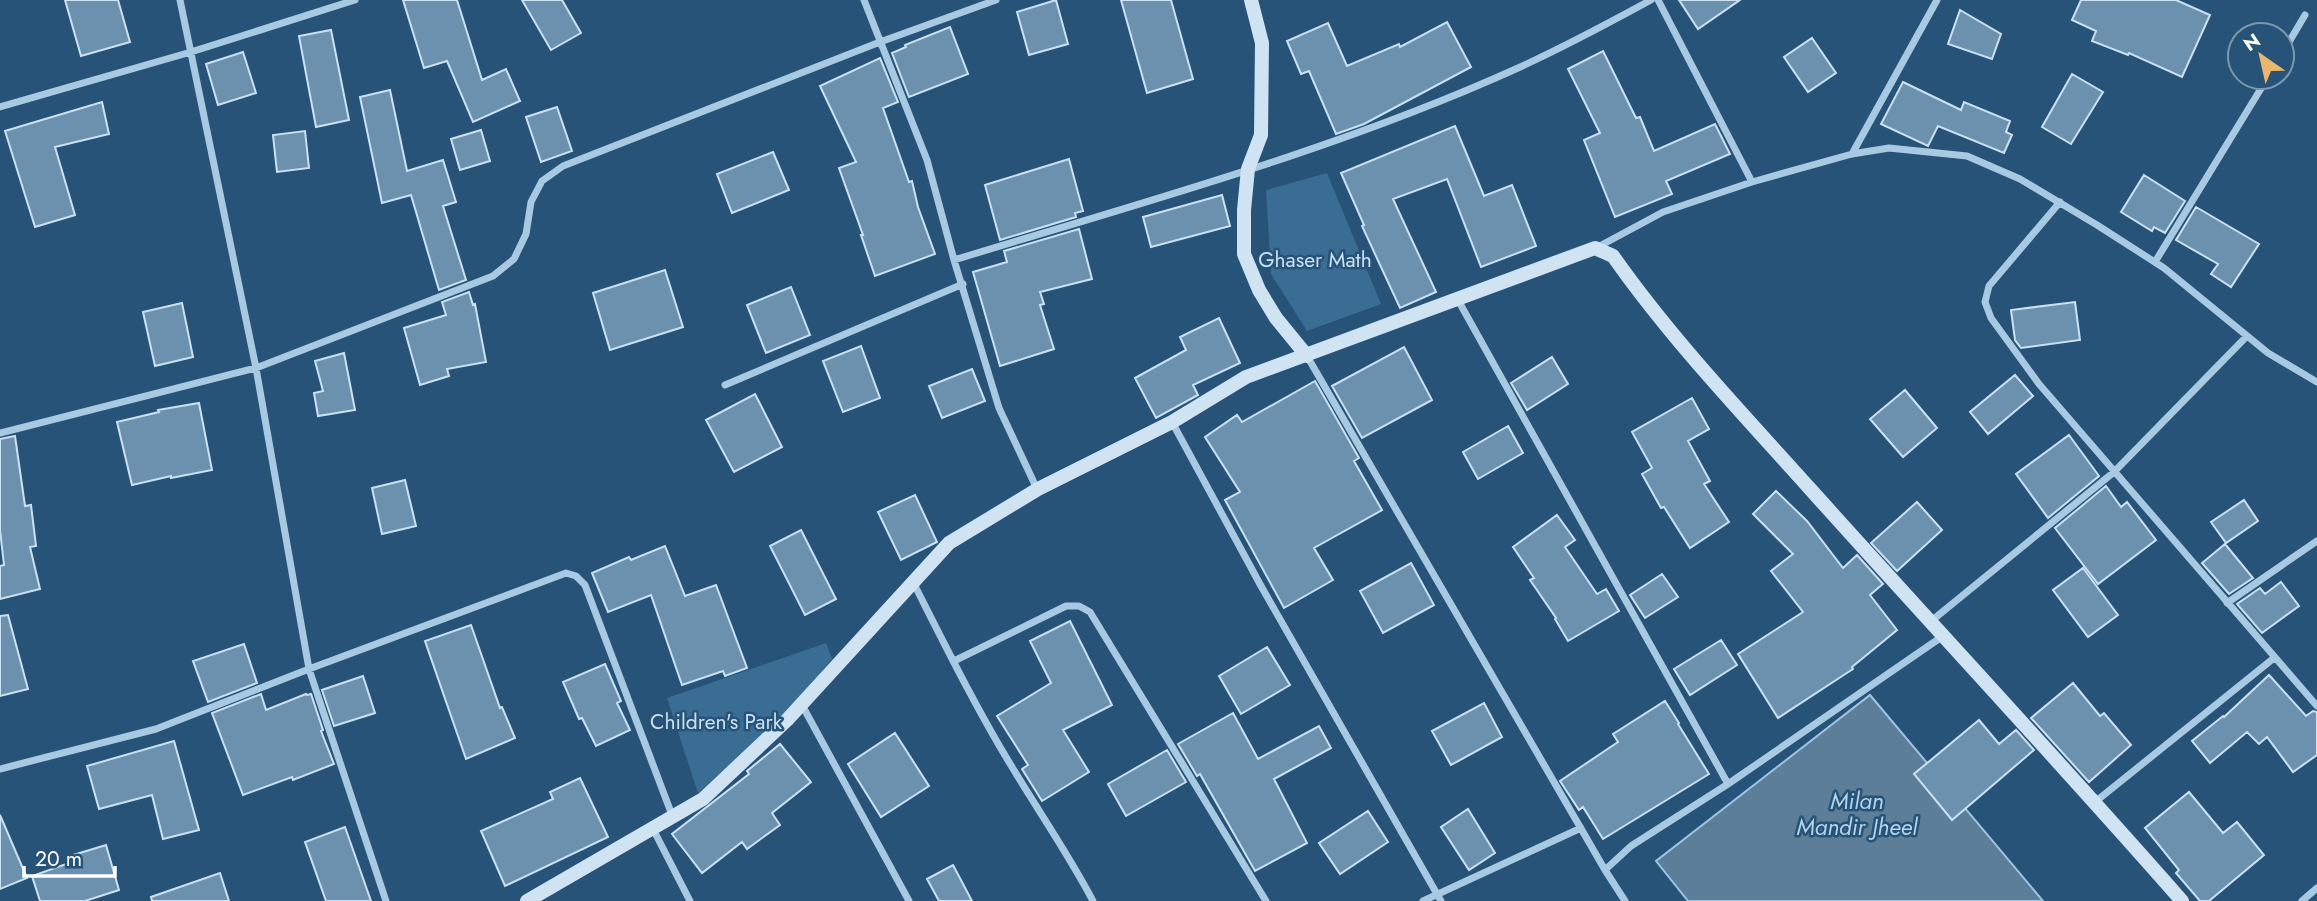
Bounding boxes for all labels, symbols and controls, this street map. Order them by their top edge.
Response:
north arrow [2226,21,2296,91]
text: N [2238,27,2266,58]
park label: Ghaser Math [1258,245,1372,275]
park label: Children's Park [650,707,783,737]
water label: Milan Mandir Jheel [1797,784,1918,844]
scale bar [24,834,116,878]
text: 20 m [35,844,82,874]

